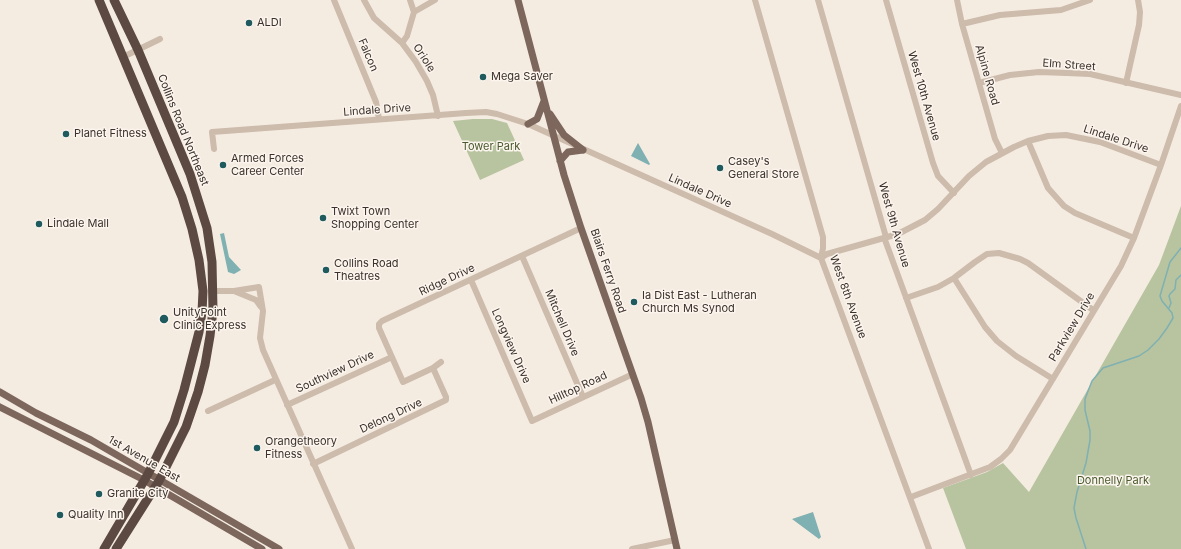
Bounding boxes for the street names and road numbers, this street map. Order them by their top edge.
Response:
street label: Falcon [355,37,381,73]
street label: Oriole [410,41,438,75]
street label: Alpine Road [972,43,1002,107]
street label: West 10th Avenue [905,50,943,142]
street label: Elm Street [1042,57,1096,73]
street label: Collins Road Northeast [155,72,211,188]
street label: Lindale Drive [343,101,411,119]
street label: Lindale Drive [1082,122,1150,156]
street label: Lindale Drive [666,171,734,211]
street label: West 9th Avenue [876,181,912,269]
street label: Blairs Ferry Road [587,227,629,315]
street label: West 8th Avenue [827,253,869,341]
street label: Ridge Drive [417,261,477,299]
street label: Mitchell Drive [542,288,582,358]
street label: Parkview Drive [1046,290,1098,364]
street label: Longview Drive [489,307,533,385]
street label: Southview Drive [294,348,376,396]
street label: Hilltop Road [547,369,609,407]
street label: Delong Drive [358,396,424,436]
street label: 1st Avenue East [106,433,182,485]

